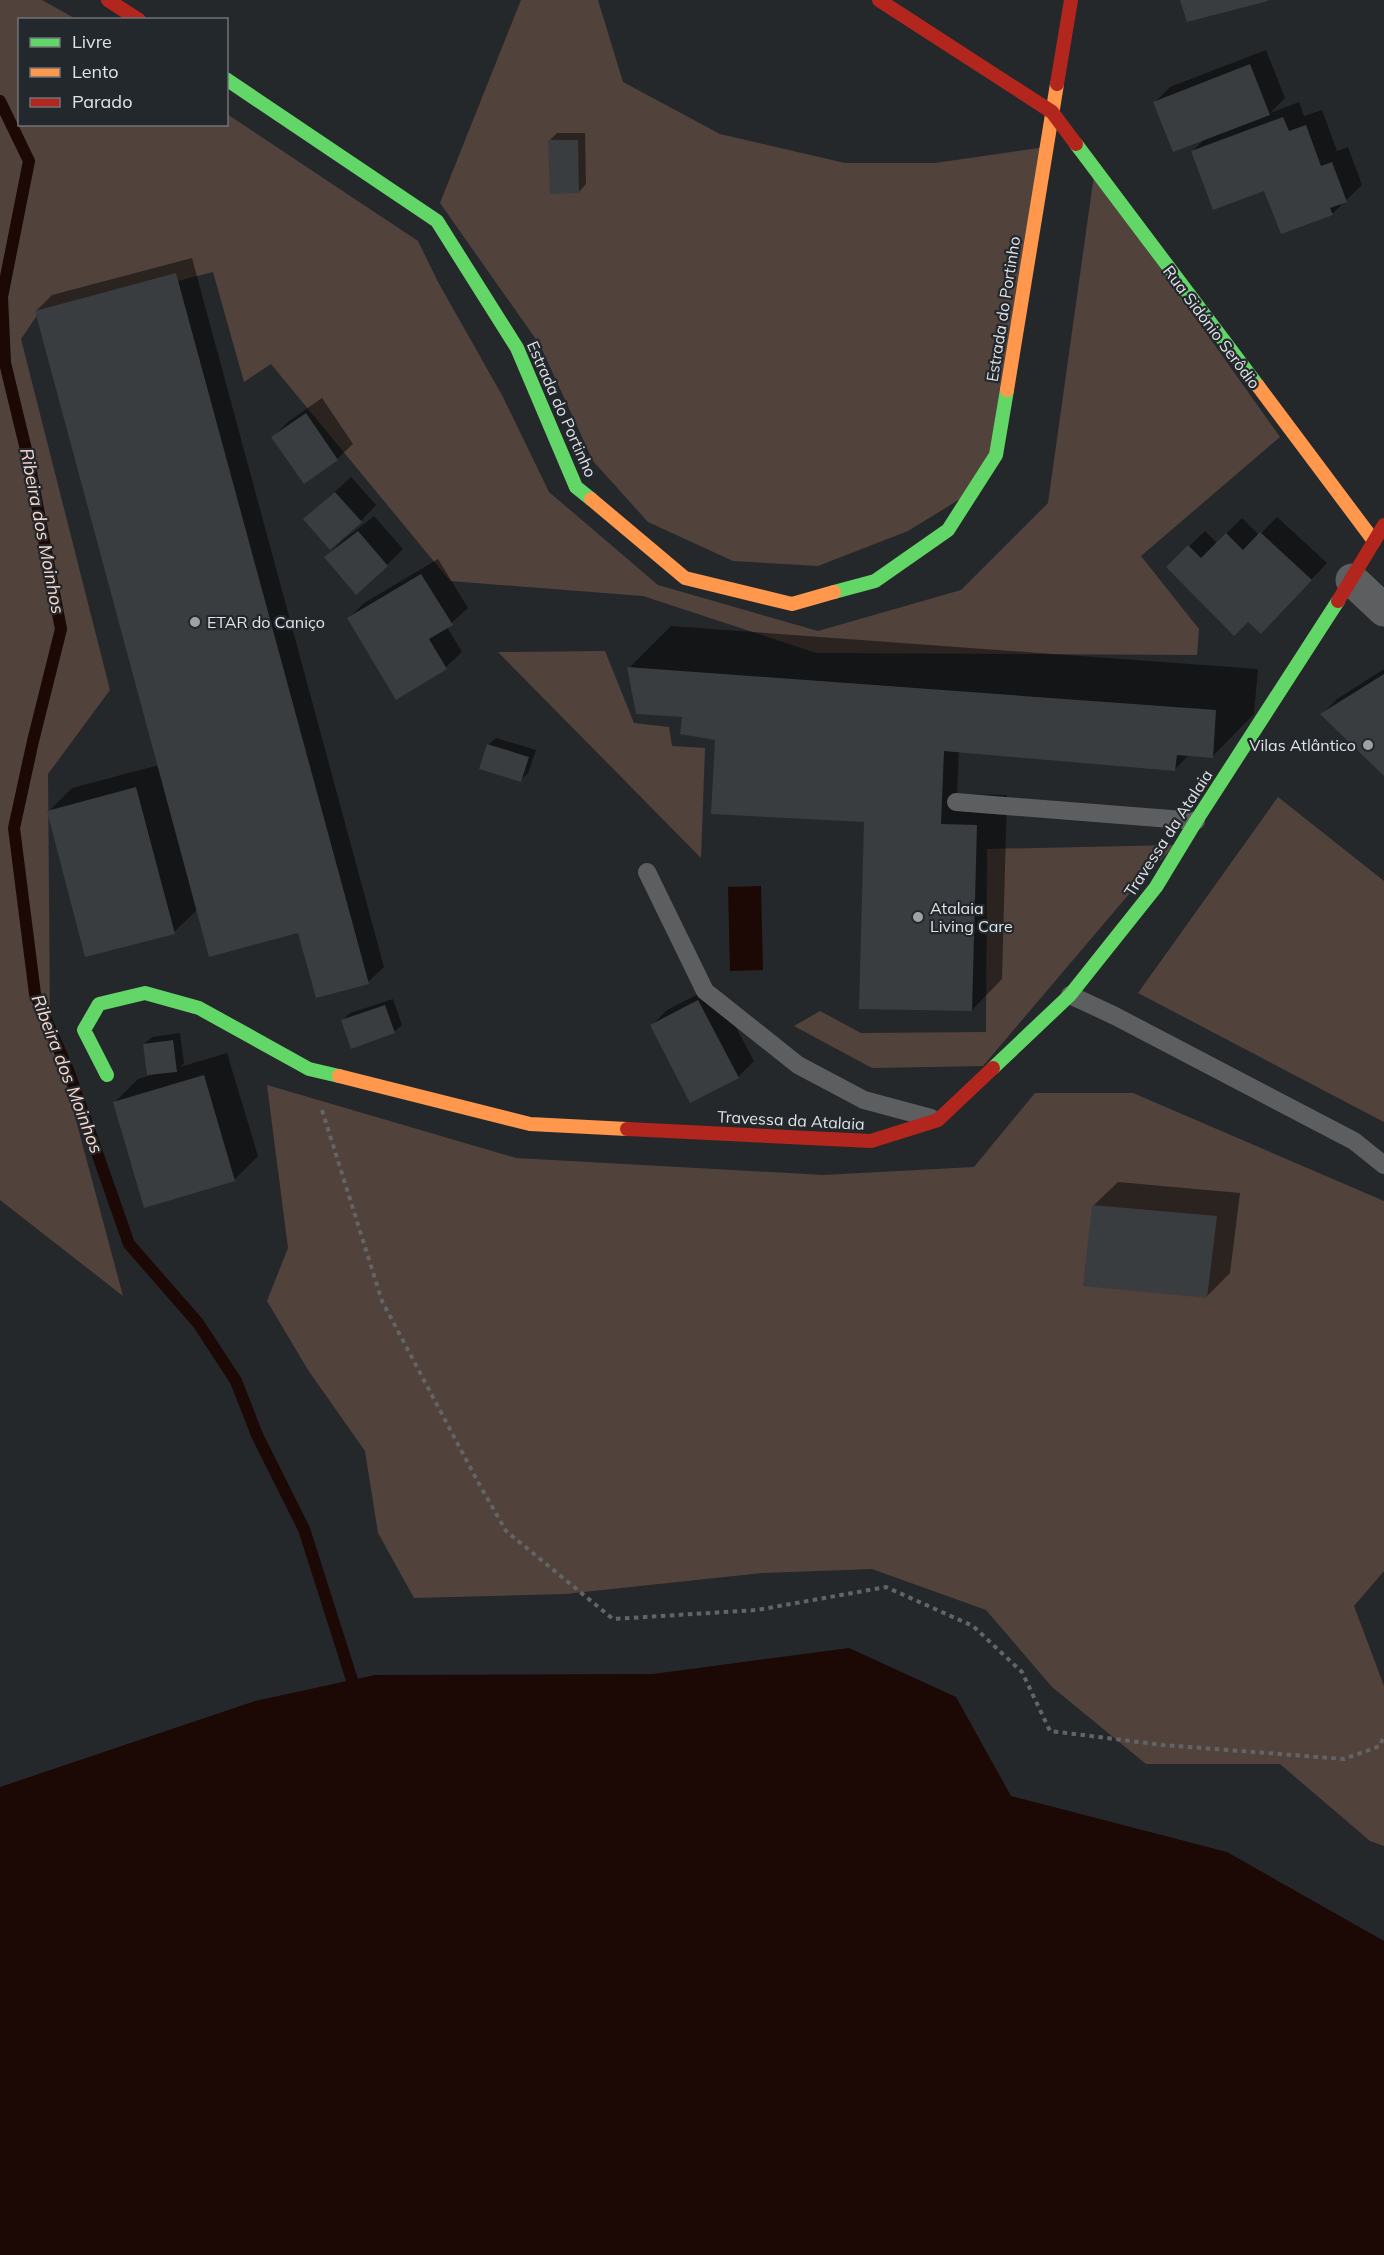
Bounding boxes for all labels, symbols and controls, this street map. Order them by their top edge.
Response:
legend [18,18,228,126]
text: Livre [72,30,112,53]
text: Lento [72,60,119,83]
text: Parado [72,90,132,113]
street label: Estrada do Portinho [982,235,1024,383]
street label: Rua Sidónio Serôdio [1159,261,1265,393]
street label: Estrada do Portinho [523,338,601,480]
water label: Ribeira dos Moinhos [15,446,70,616]
place label: ETAR do Caniço [207,612,325,632]
marker: ETAR do Caniço [188,615,202,629]
place label: Vilas Atlântico [1249,735,1356,755]
marker: Vilas Atlântico [1361,738,1375,752]
street label: Travessa da Atalaia [1119,766,1217,900]
place label: Atalaia Living Care [930,898,1013,936]
marker: Atalaia Living Care [911,910,925,924]
water label: Ribeira dos Moinhos [27,991,108,1157]
street label: Travessa da Atalaia [717,1106,865,1134]

